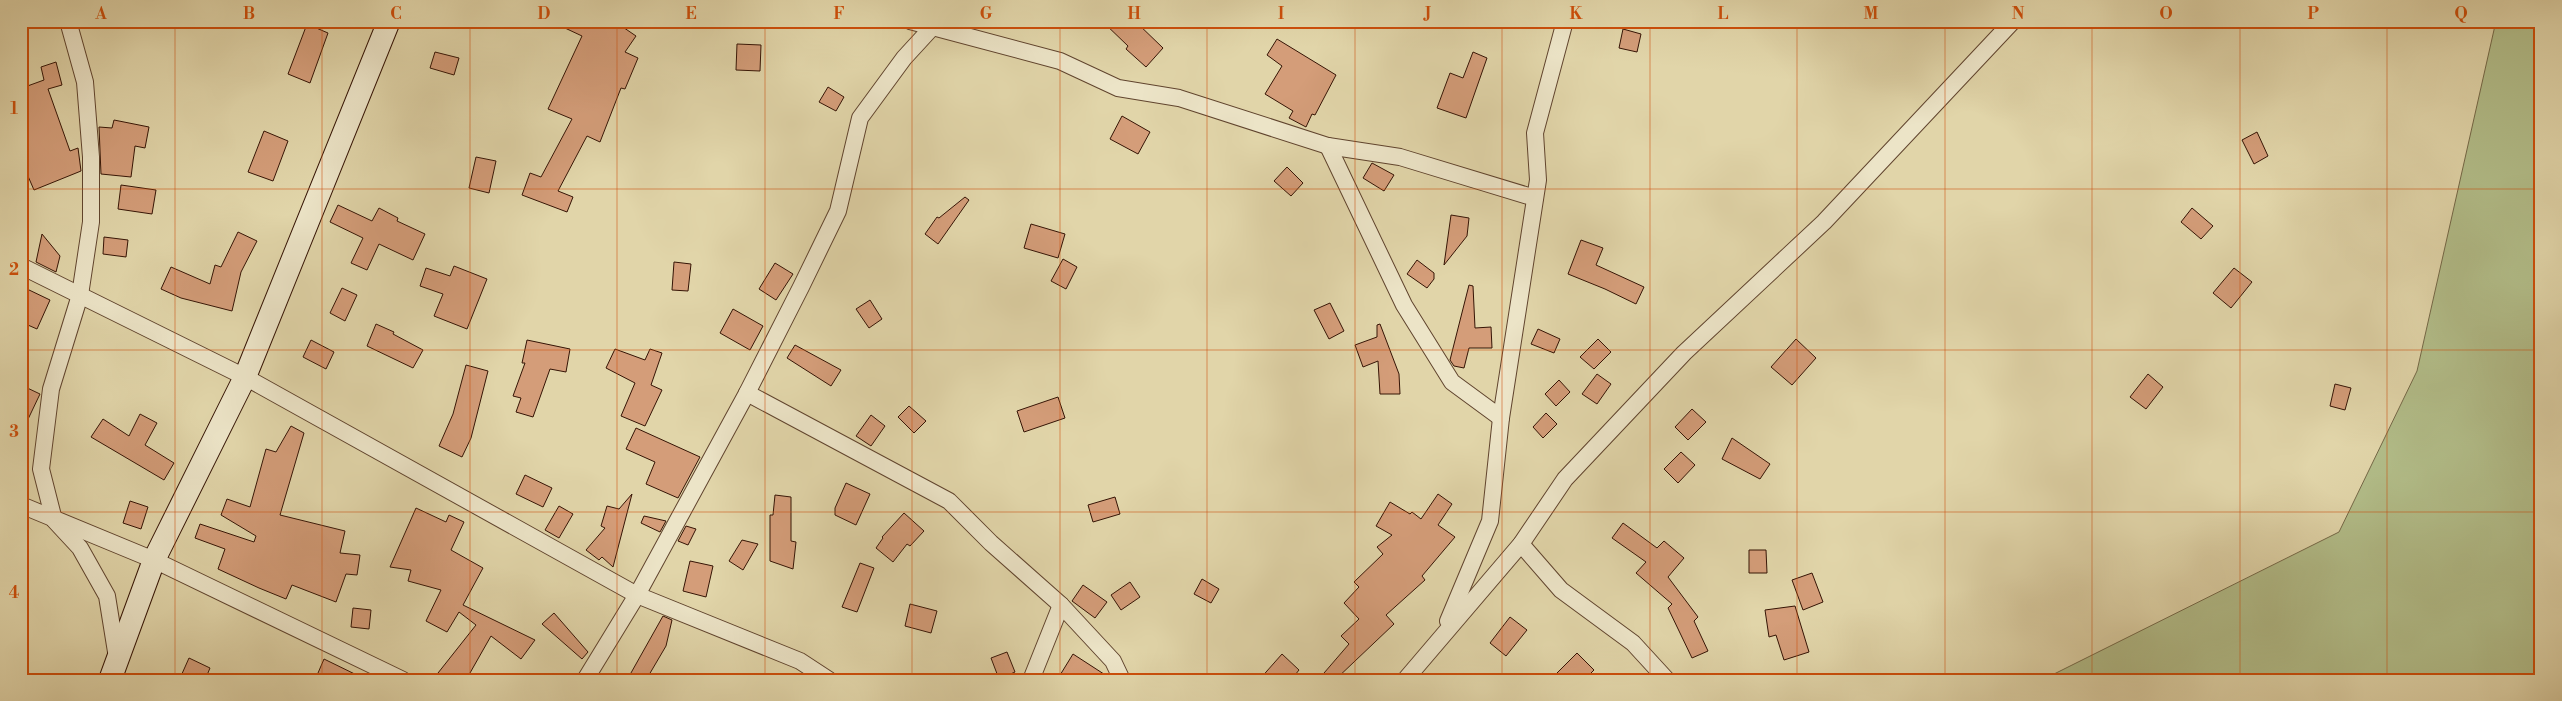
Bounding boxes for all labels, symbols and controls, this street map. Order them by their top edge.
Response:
text: A [94,4,107,24]
text: B [243,4,255,24]
text: C [390,4,402,24]
text: D [538,4,551,24]
text: E [685,4,697,24]
text: F [833,4,845,24]
text: G [980,4,993,24]
text: H [1127,4,1141,24]
text: I [1278,4,1284,24]
text: J [1423,4,1431,24]
text: K [1570,4,1584,24]
text: L [1718,4,1729,24]
text: M [1864,4,1879,24]
text: N [2012,4,2025,24]
text: O [2159,4,2173,24]
text: P [2307,4,2319,24]
text: Q [2454,4,2468,24]
text: 1 [10,99,18,119]
text: 2 [9,260,19,280]
text: 3 [9,422,19,442]
text: 4 [9,583,20,603]

